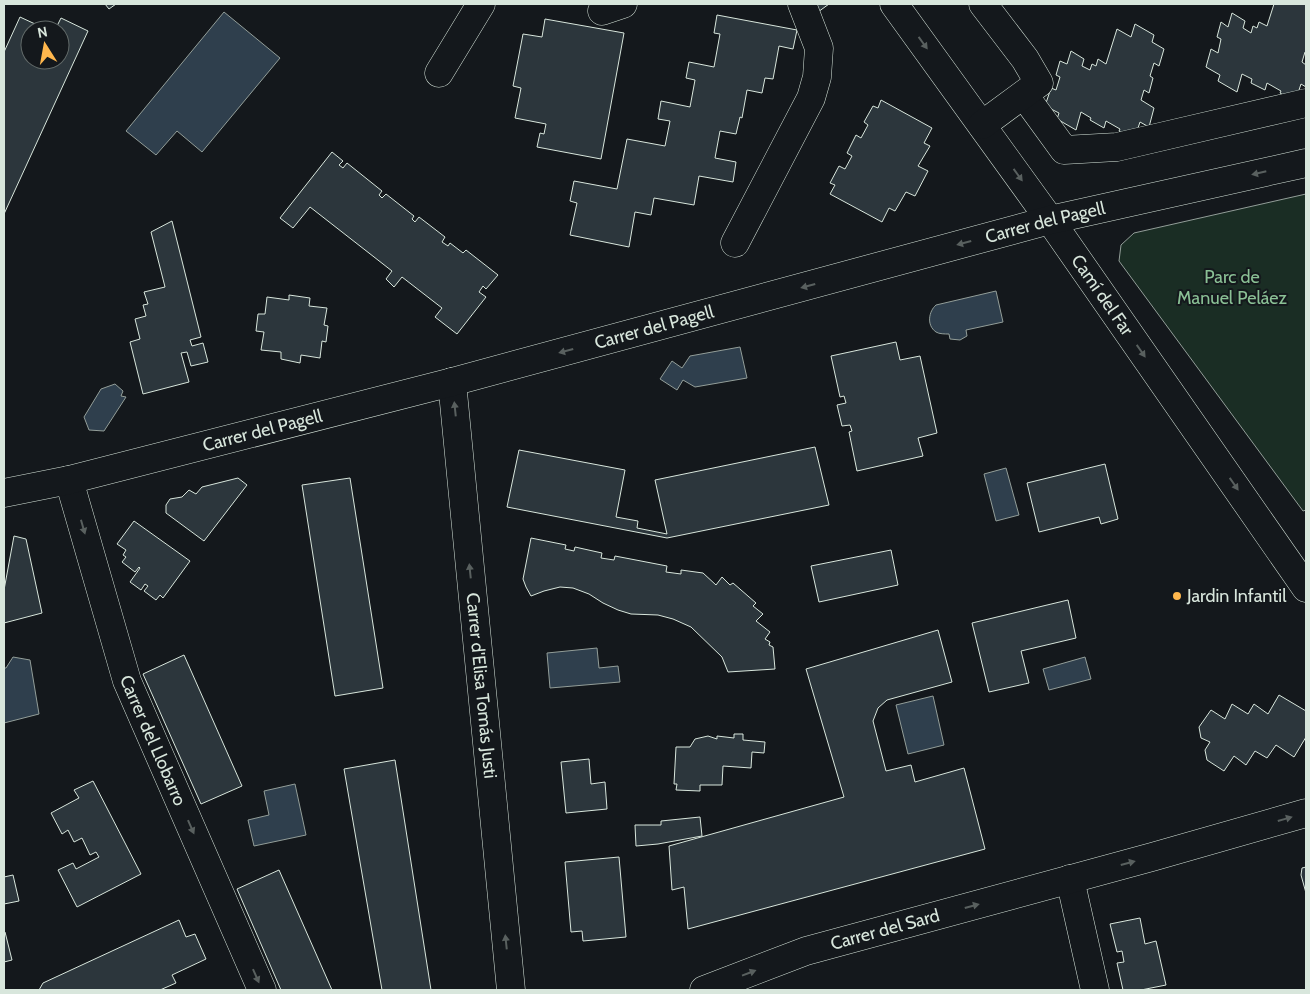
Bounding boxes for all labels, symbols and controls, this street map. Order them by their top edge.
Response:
north arrow [20,20,70,70]
text: N [36,22,49,42]
one-way arrow [918,36,928,50]
one-way arrow [1013,168,1023,182]
one-way arrow [1251,169,1266,177]
street label: Carrer del Pagell [983,197,1108,248]
one-way arrow [957,239,972,247]
street label: Camí del Far [1067,250,1138,340]
park label: Parc de Manuel Peláez [1177,266,1288,309]
one-way arrow [800,282,815,290]
street label: Carrer del Pagell [592,300,717,354]
one-way arrow [1136,344,1146,358]
one-way arrow [559,347,574,355]
one-way arrow [450,401,458,417]
street label: Carrer del Pagell [200,404,325,456]
one-way arrow [1229,478,1239,491]
one-way arrow [79,519,87,534]
one-way arrow [466,563,474,579]
place label: Jardin Infantil [1186,585,1287,607]
marker: Jardin Infantil [1171,590,1183,602]
street label: Carrer d'Elisa Tomás Justi [462,592,501,779]
street label: Carrer del Llobarro [115,672,191,809]
one-way arrow [1277,815,1292,823]
one-way arrow [187,820,195,834]
one-way arrow [1121,859,1136,867]
one-way arrow [964,902,979,910]
street label: Carrer del Sard [828,904,942,955]
one-way arrow [502,933,510,949]
one-way arrow [252,969,260,983]
one-way arrow [742,969,757,977]

